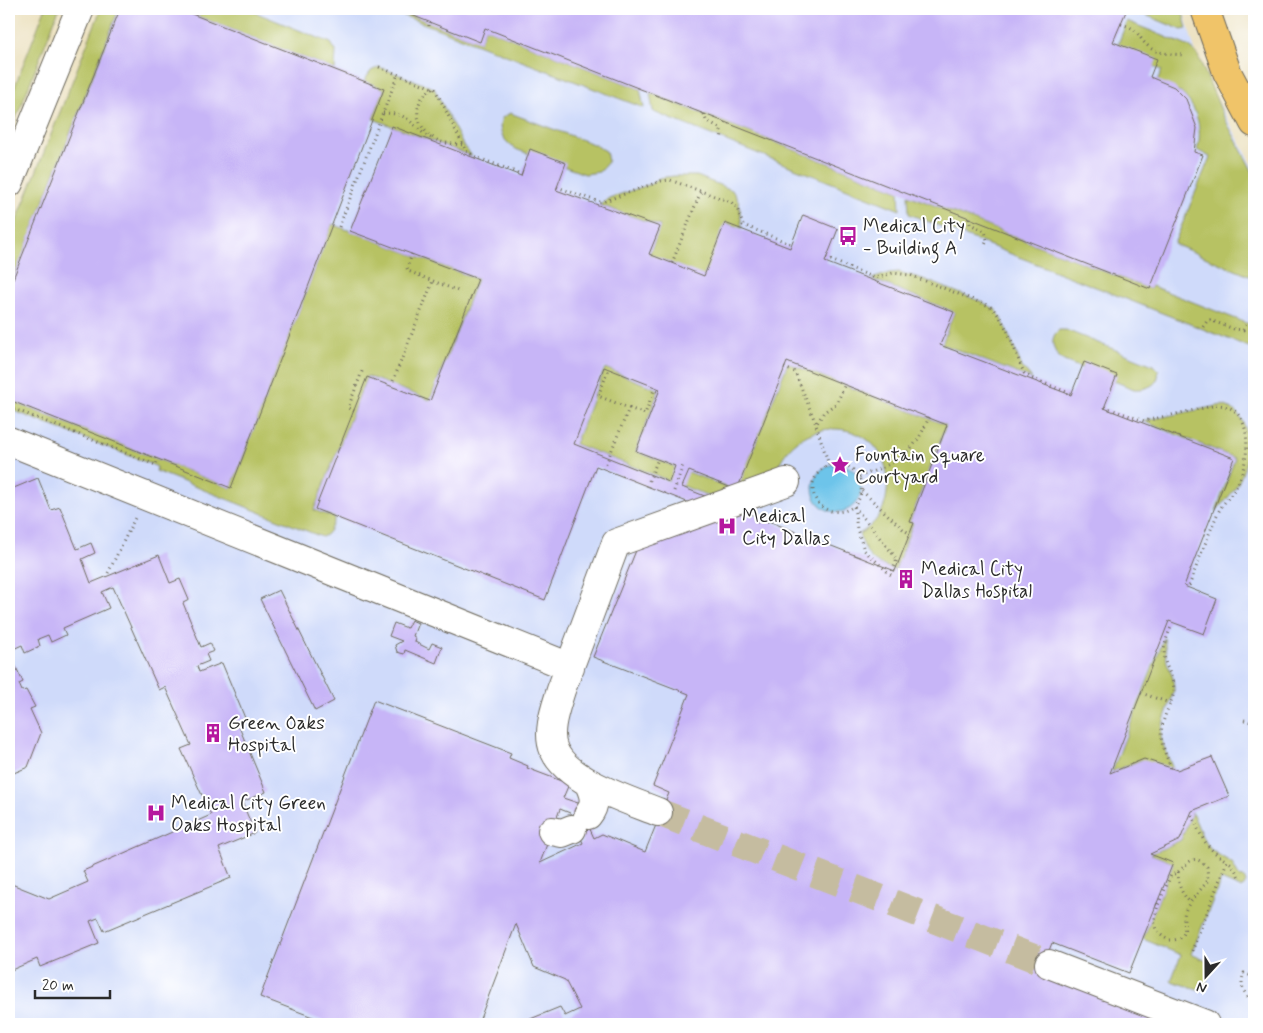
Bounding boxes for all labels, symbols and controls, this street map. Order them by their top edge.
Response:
place label: Medical City - Building A [863,214,965,264]
bus stop icon: Medical City - Building A [837,225,859,247]
place label: Fountain Square Courtyard [855,443,985,491]
place icon: Fountain Square Courtyard [829,454,851,476]
place label: Medical City Dallas [742,504,830,551]
hospital icon: Medical City Dallas [716,515,738,537]
place label: Medical City Dallas Hospital [921,557,1032,604]
building icon: Medical City Dallas Hospital [895,568,917,590]
place label: Green Oaks Hospital [228,711,325,758]
building icon: Green Oaks Hospital [202,722,224,744]
place label: Medical City Green Oaks Hospital [171,791,326,838]
hospital icon: Medical City Green Oaks Hospital [145,802,167,824]
north arrow [1180,950,1230,1000]
scale bar [35,968,110,1000]
text: 20 m [42,976,74,996]
text: N [1194,977,1209,997]

